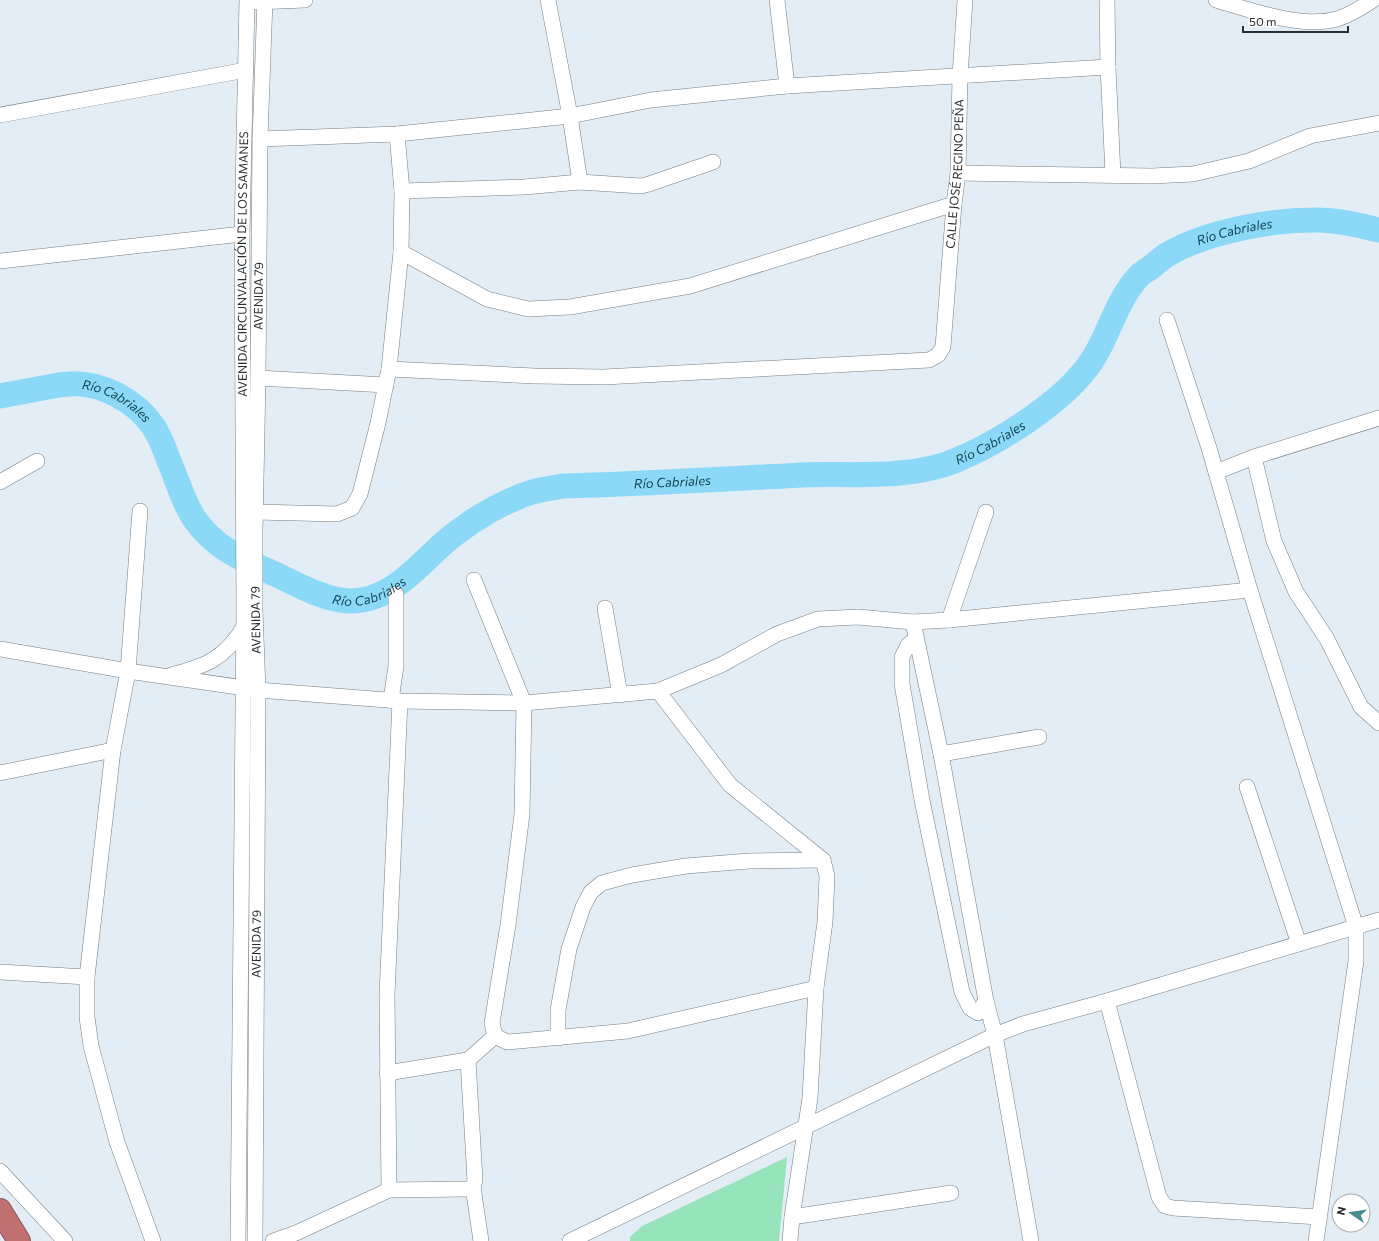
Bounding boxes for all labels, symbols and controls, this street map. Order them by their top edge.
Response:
scale bar [1243,8,1348,34]
text: 50 m [1249,14,1277,28]
street label: CALLE JOSÉ REGINO PEÑA [943,99,966,249]
street label: AVENIDA CIRCUNVALACIÓN DE LOS SAMANES [234,131,250,397]
water label: Río Cabriales [1194,215,1273,248]
street label: AVENIDA 79 [250,262,265,330]
water label: Río Cabriales [81,376,155,426]
water label: Río Cabriales [953,417,1028,468]
water label: Río Cabriales [633,472,711,492]
water label: Río Cabriales [331,573,409,609]
street label: AVENIDA 79 [247,586,263,654]
street label: AVENIDA 79 [248,910,263,978]
north arrow [1331,1193,1371,1233]
text: N [1334,1205,1348,1216]

